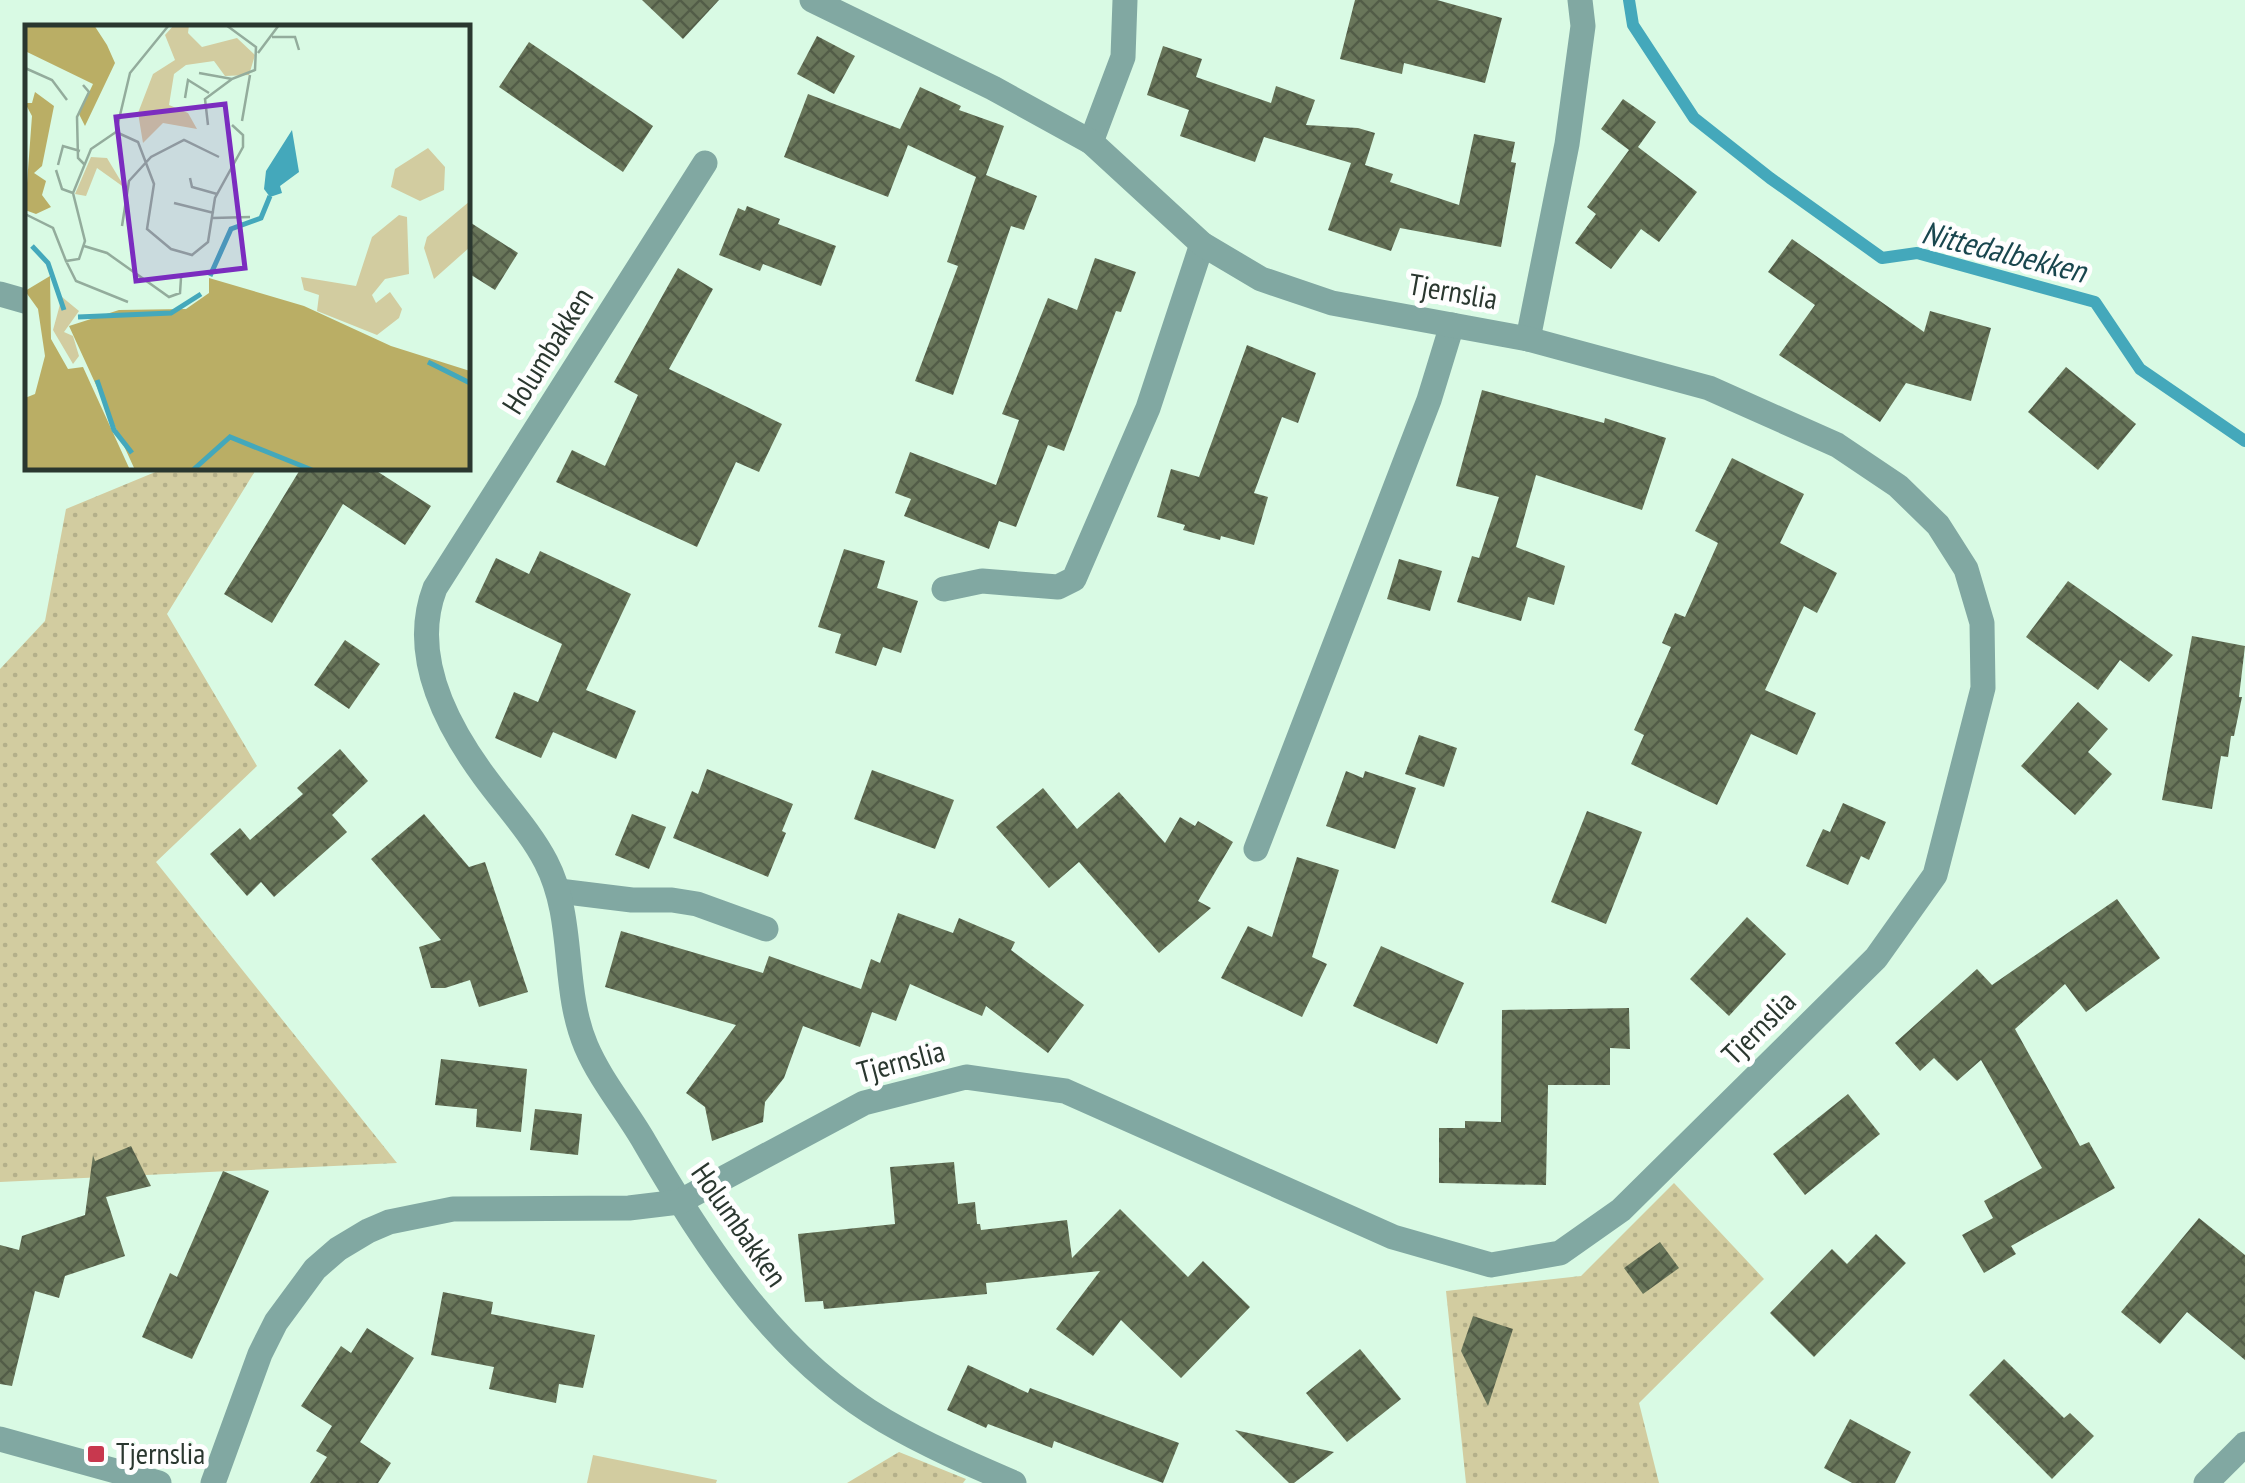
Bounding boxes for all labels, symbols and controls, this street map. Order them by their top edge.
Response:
inset map [25,25,470,470]
water label: Nittedalbekken [1918,210,2093,292]
street label: Tjernslia [1406,264,1501,317]
street label: Holumbakken [493,280,601,421]
street label: Tjernslia [1713,982,1803,1072]
street label: Tjernslia [852,1030,949,1091]
street label: Holumbakken [683,1155,797,1294]
place label: Tjernslia [116,1433,205,1472]
marker: Tjernslia [85,1443,107,1465]

